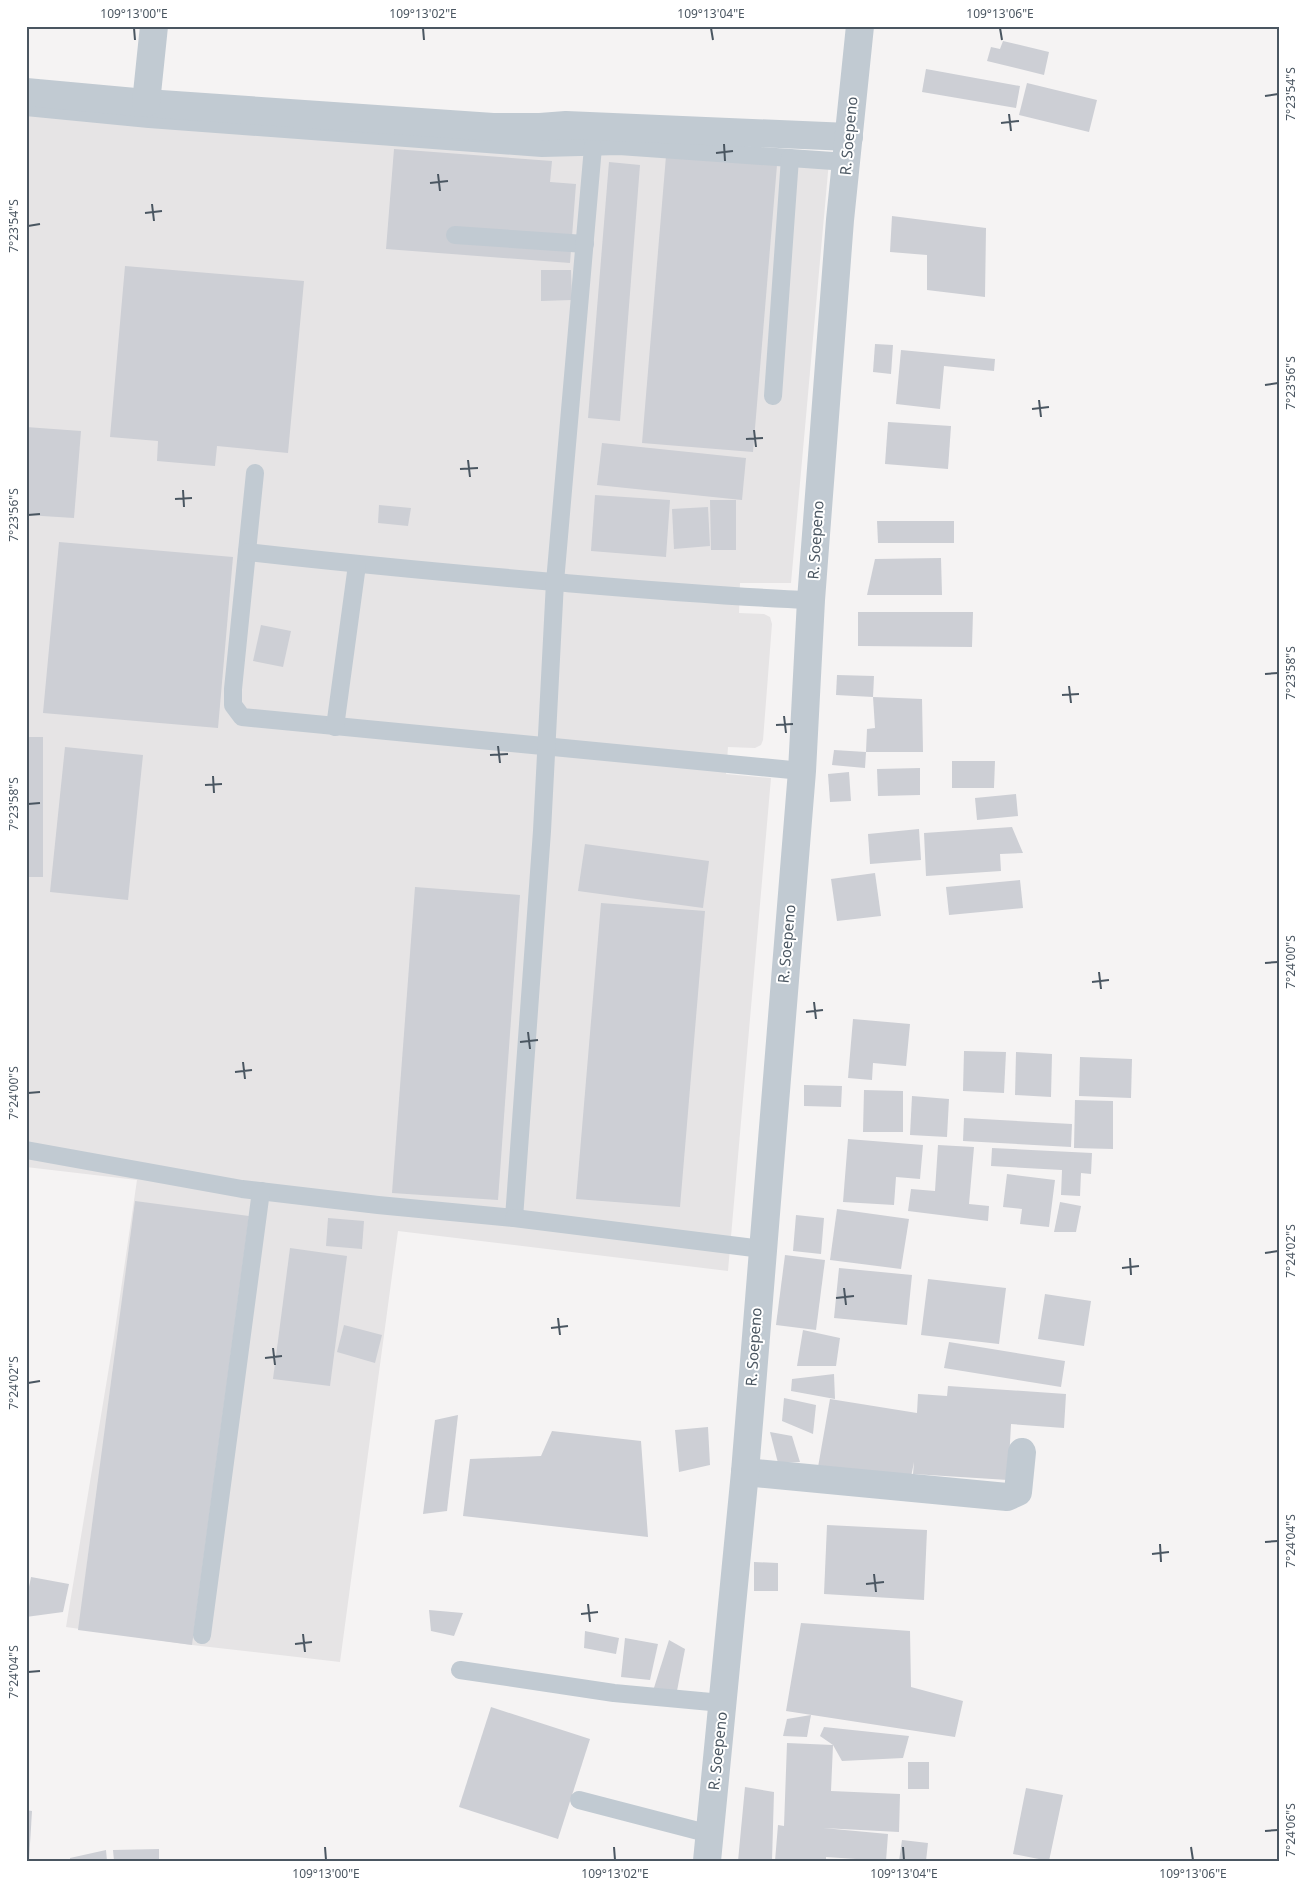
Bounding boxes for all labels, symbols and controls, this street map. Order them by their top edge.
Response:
text: 109°13'00"E [100,5,168,22]
text: 109°13'02"E [389,5,457,22]
text: 109°13'04"E [677,5,745,22]
text: 109°13'06"E [966,5,1034,22]
text: 7°23'54"S [1282,67,1299,121]
street label: R. Soepeno [835,96,861,176]
text: 7°23'54"S [5,199,22,253]
text: 7°23'56"S [1282,356,1299,410]
text: 7°23'56"S [5,488,22,542]
street label: R. Soepeno [802,500,828,580]
text: 7°23'58"S [1282,646,1299,700]
text: 7°23'58"S [5,777,22,831]
street label: R. Soepeno [773,904,799,984]
text: 7°24'00"S [1282,935,1299,989]
text: 7°24'00"S [5,1066,22,1120]
text: 7°24'02"S [1282,1224,1299,1278]
street label: R. Soepeno [740,1307,766,1387]
text: 7°24'02"S [5,1356,22,1410]
text: 7°24'04"S [1282,1514,1299,1568]
text: 7°24'04"S [5,1645,22,1699]
street label: R. Soepeno [703,1711,731,1791]
text: 7°24'06"S [1282,1803,1299,1857]
text: 109°13'00"E [292,1865,360,1882]
text: 109°13'02"E [581,1865,649,1882]
text: 109°13'04"E [870,1865,938,1882]
text: 109°13'06"E [1159,1865,1227,1882]

